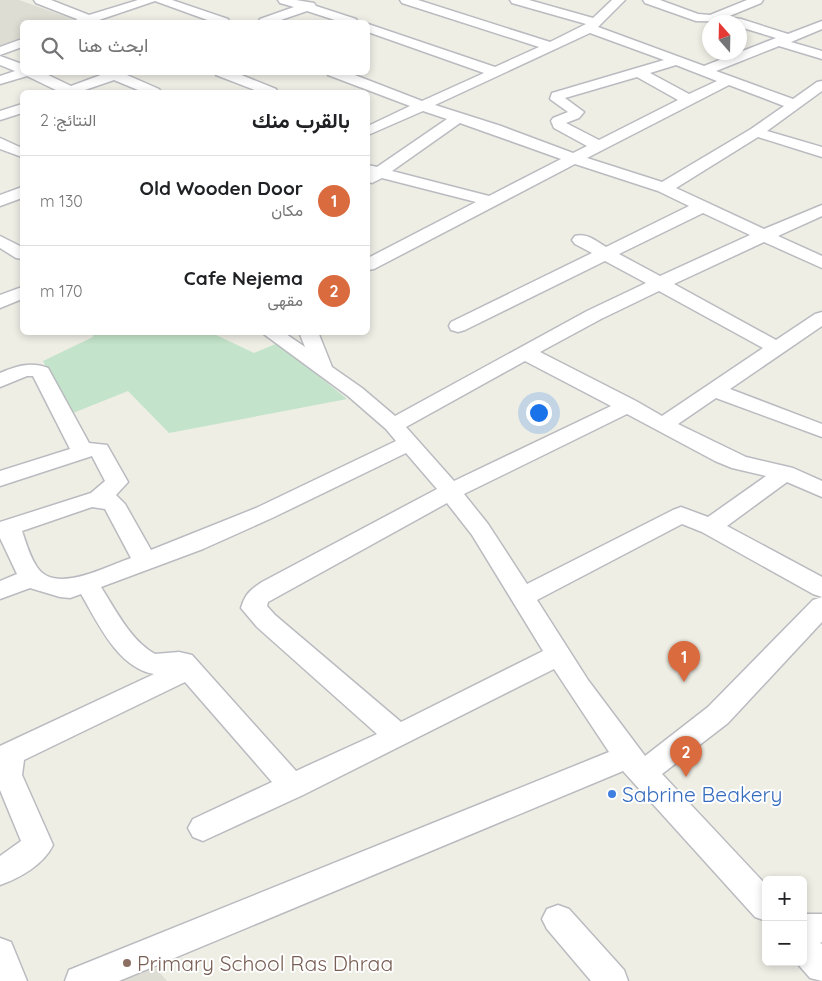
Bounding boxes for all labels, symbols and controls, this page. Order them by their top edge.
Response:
north arrow [702,15,747,60]
search box [20,20,370,75]
text: ابحث هنا [78,33,148,57]
icon: search [38,34,66,62]
text: بالقرب منك [252,107,350,133]
text: النتائج: 2 [40,110,96,130]
text: Old Wooden Door [140,176,303,200]
text: 130 m [40,191,83,211]
text: 1 [331,191,337,211]
text: مكان [271,200,303,220]
text: Cafe Nejema [184,266,303,290]
text: 170 m [40,281,83,301]
text: 2 [329,281,339,301]
text: مقهى [268,290,303,310]
your location [526,400,552,426]
pin: 1 [668,641,700,682]
pin: 2 [670,736,702,777]
place label: Sabrine Beakery [622,781,783,807]
marker: Sabrine Beakery [606,788,618,800]
map controls [762,876,807,966]
button: + [762,876,807,921]
button: − [762,921,807,966]
place label: Primary School Ras Dhraa [137,950,393,976]
marker: Primary School Ras Dhraa [121,957,133,969]

